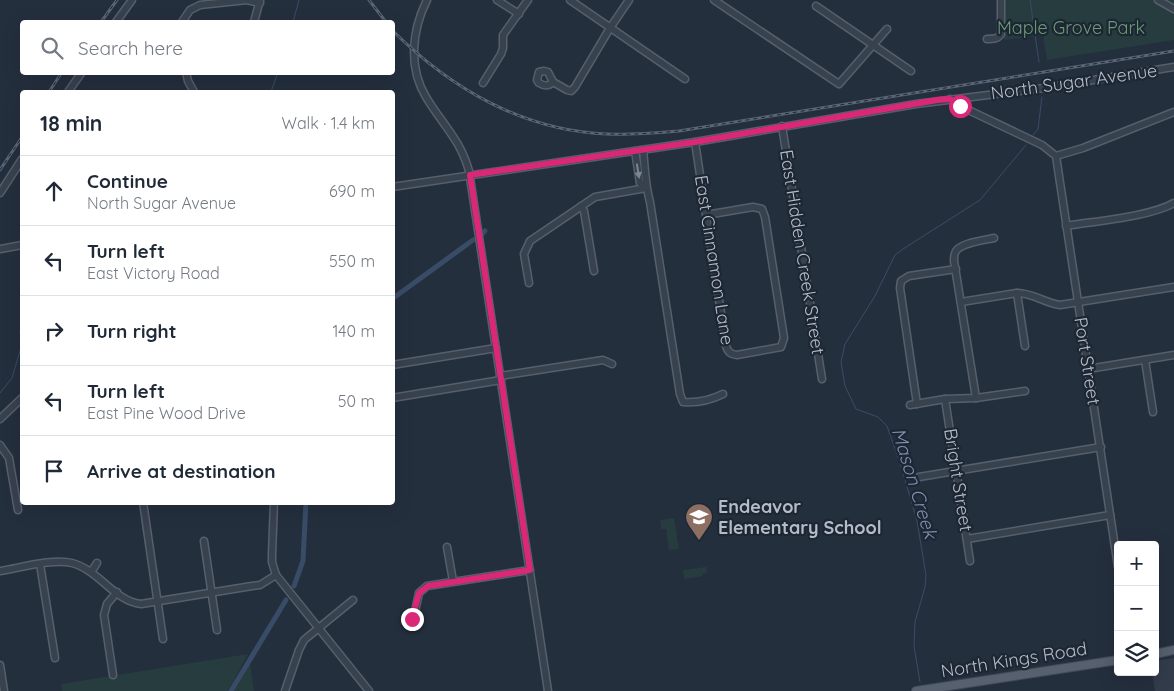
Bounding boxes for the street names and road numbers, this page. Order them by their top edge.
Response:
street label: North Sugar Avenue [989,58,1159,105]
street label: East Hidden Creek Street [775,148,830,356]
street label: East Cinnamon Lane [690,173,739,346]
street label: Port Street [1069,315,1106,406]
street label: Bright Street [939,427,978,533]
street label: North Kings Road [939,637,1089,682]

